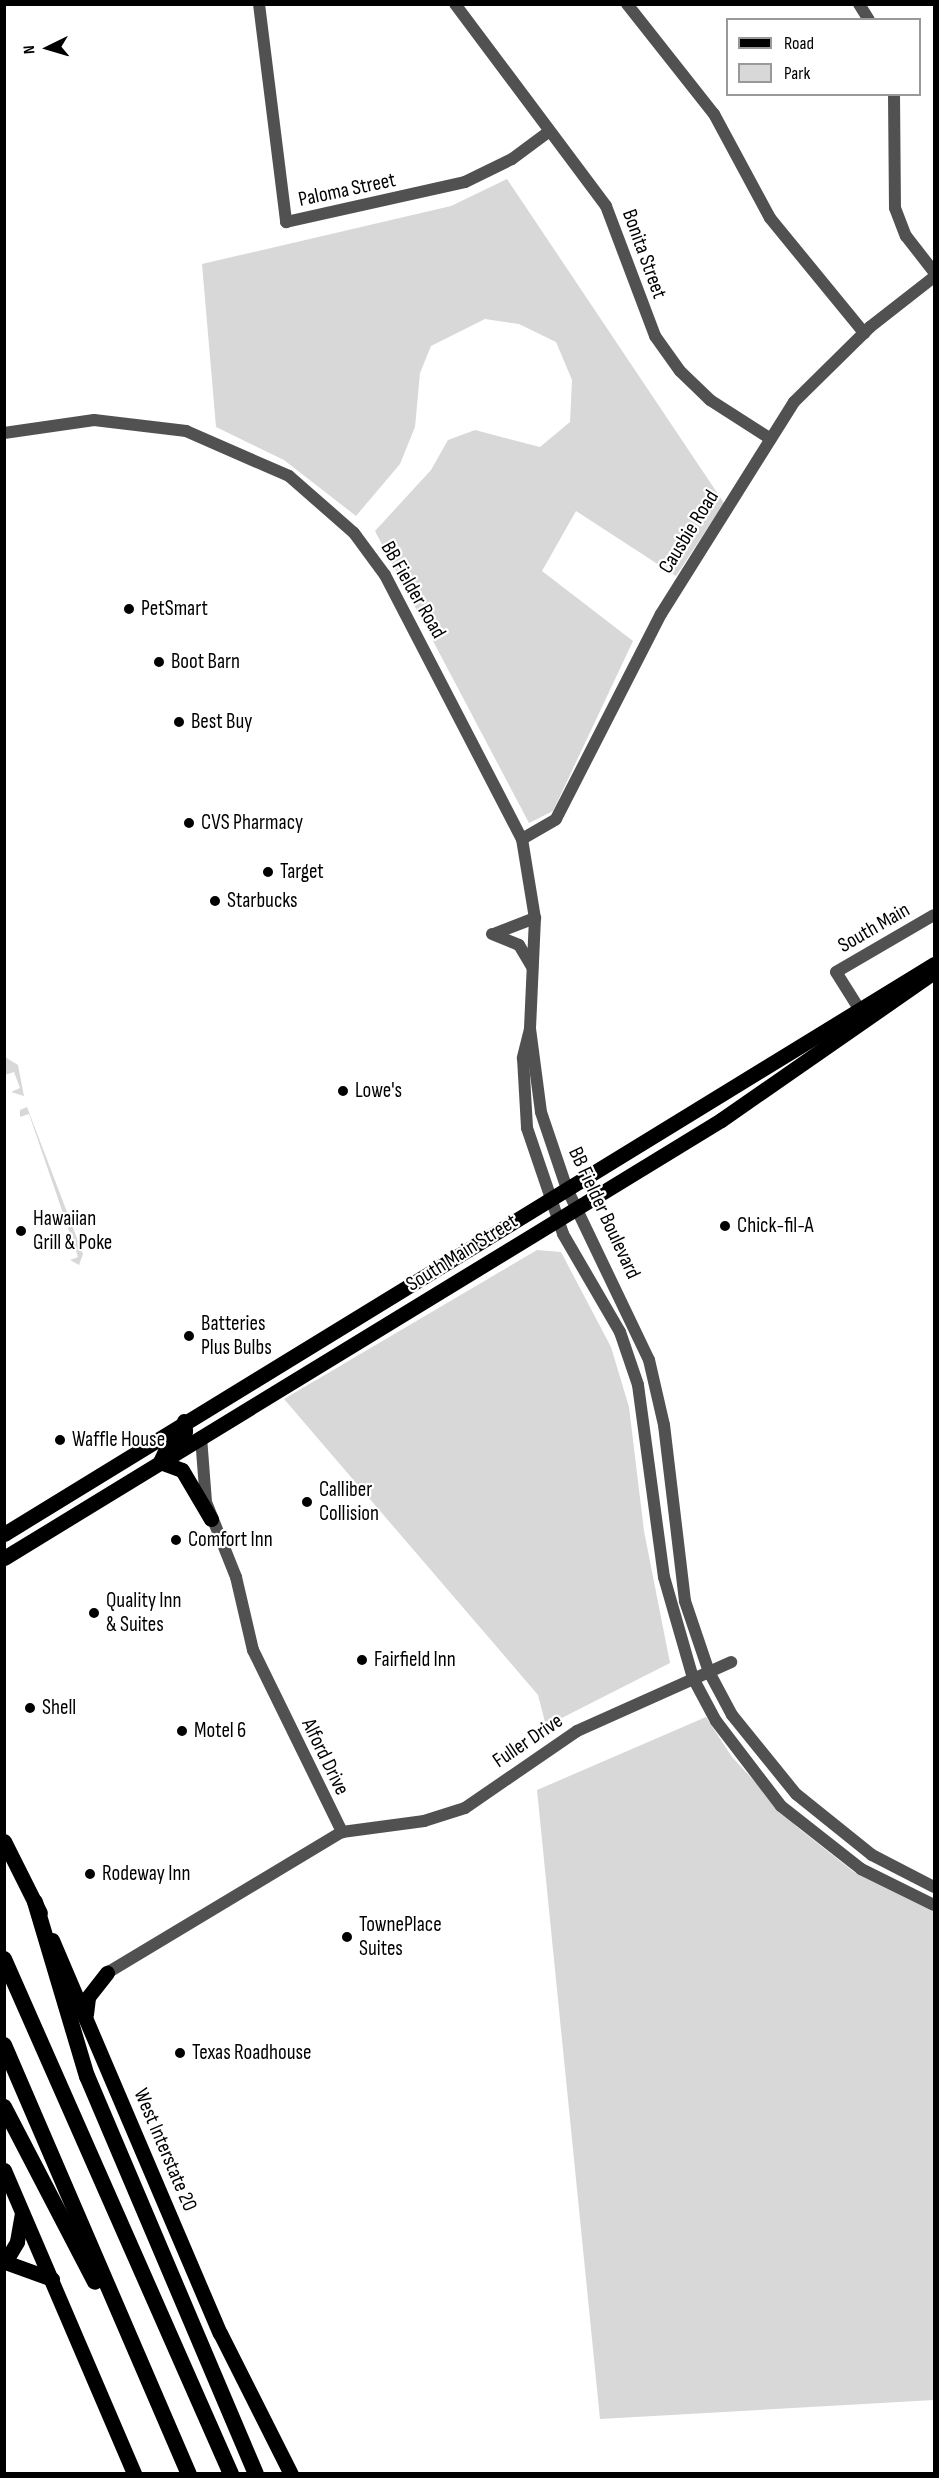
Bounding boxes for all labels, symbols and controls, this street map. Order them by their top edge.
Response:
north arrow [18,18,78,78]
legend [726,18,921,96]
text: Road [784,33,814,54]
text: N [20,45,39,55]
text: Park [784,63,810,84]
street label: Paloma Street [296,167,398,213]
street label: Bonita Street [616,206,672,302]
street label: Causbie Road [654,486,724,578]
street label: BB Fielder Road [375,537,451,643]
place label: PetSmart [141,596,208,622]
marker: PetSmart [122,602,136,616]
place label: Boot Barn [171,649,240,675]
marker: Boot Barn [152,655,166,669]
place label: Best Buy [191,709,252,735]
marker: Best Buy [172,715,186,729]
place label: CVS Pharmacy [201,810,303,836]
marker: CVS Pharmacy [182,816,196,830]
place label: Target [280,859,324,885]
marker: Target [261,865,275,879]
place label: Starbucks [227,888,298,914]
marker: Starbucks [208,894,222,908]
street label: South Main [834,897,914,959]
place label: Lowe's [355,1078,402,1104]
marker: Lowe's [336,1084,350,1098]
street label: BB Fielder Boulevard [562,1143,646,1283]
place label: Hawaiian Grill & Poke [33,1206,112,1256]
street label: South Main Street [402,1209,522,1297]
place label: Chick-fil-A [737,1213,814,1239]
marker: Chick-fil-A [718,1219,732,1233]
marker: Hawaiian Grill & Poke [14,1224,28,1238]
place label: Batteries Plus Bulbs [201,1311,272,1361]
marker: Batteries Plus Bulbs [182,1329,196,1343]
place label: Waffle House [72,1427,165,1453]
marker: Waffle House [53,1433,67,1447]
place label: Calliber Collision [319,1477,379,1527]
marker: Calliber Collision [300,1495,314,1509]
place label: Comfort Inn [188,1527,273,1553]
marker: Comfort Inn [169,1533,183,1547]
place label: Quality Inn & Suites [106,1588,182,1638]
marker: Quality Inn & Suites [87,1606,101,1620]
place label: Fairfield Inn [374,1647,456,1673]
marker: Fairfield Inn [355,1653,369,1667]
place label: Shell [42,1695,76,1721]
marker: Shell [23,1701,37,1715]
street label: Fuller Drive [488,1708,568,1774]
street label: Alford Drive [296,1715,354,1799]
place label: Motel 6 [194,1718,246,1744]
marker: Motel 6 [175,1724,189,1738]
place label: Rodeway Inn [102,1861,190,1887]
marker: Rodeway Inn [83,1867,97,1881]
place label: TownePlace Suites [359,1912,442,1962]
marker: TownePlace Suites [340,1930,354,1944]
place label: Texas Roadhouse [192,2040,311,2066]
marker: Texas Roadhouse [173,2046,187,2060]
street label: West Interstate 20 [128,2085,202,2215]

